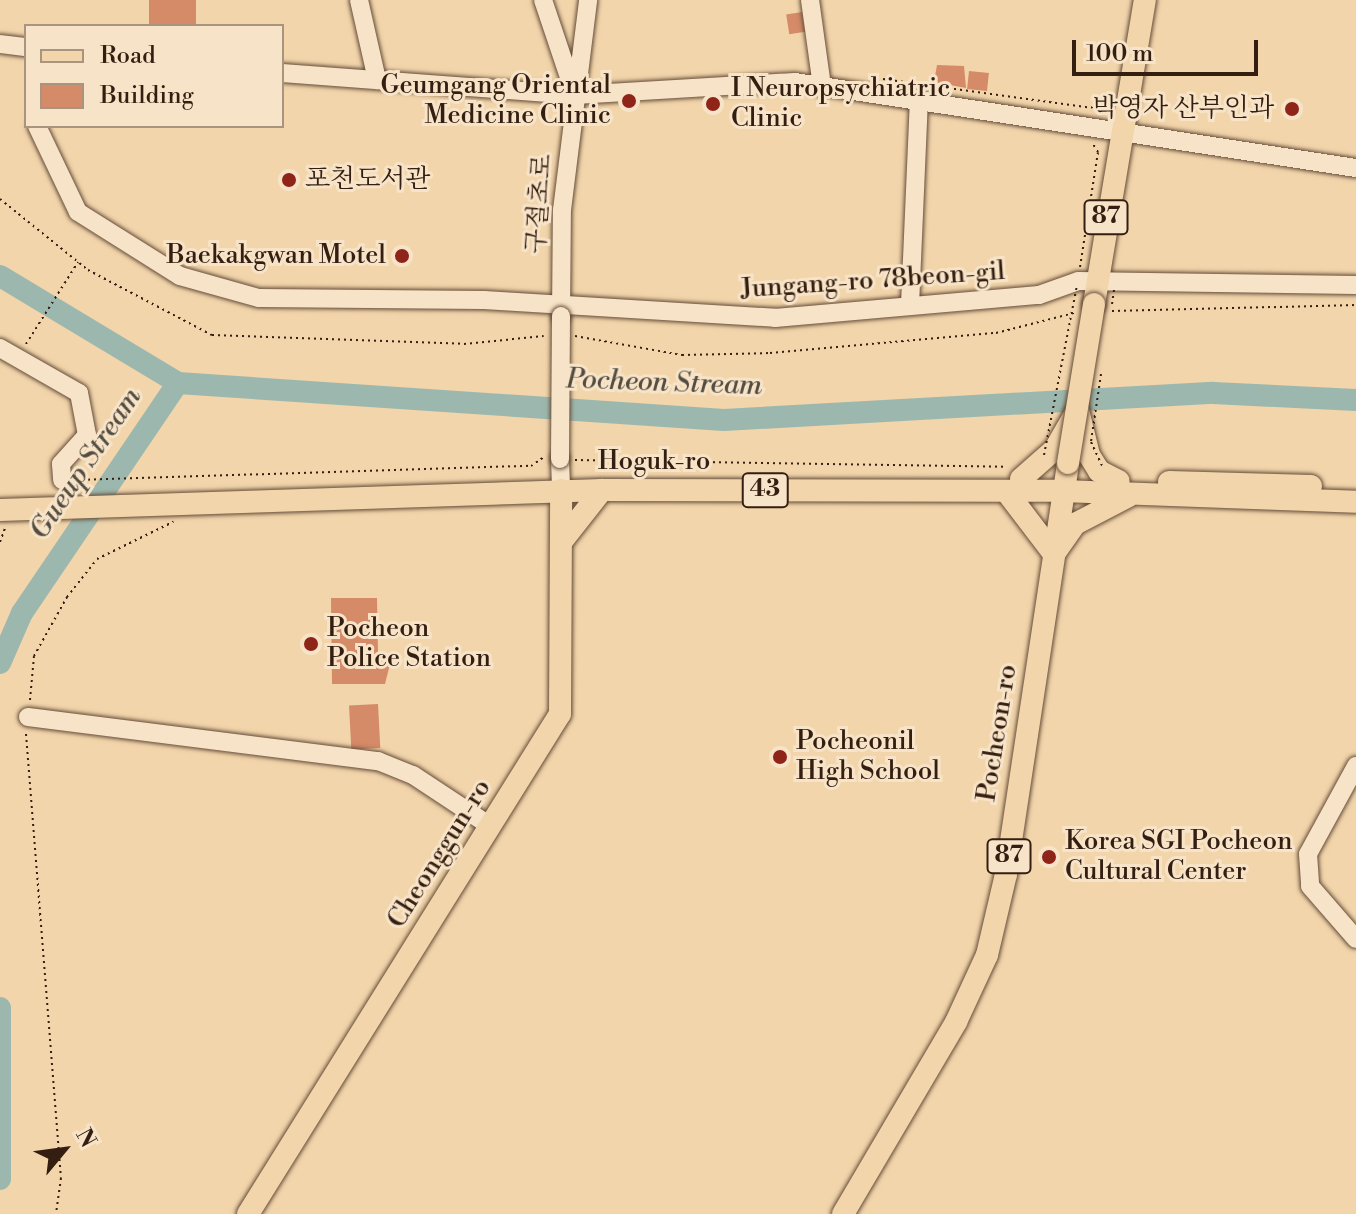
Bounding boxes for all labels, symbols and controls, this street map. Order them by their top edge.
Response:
legend [24,24,284,128]
scale bar [1076,24,1262,74]
text: 100 m [1086,39,1153,69]
text: Road [100,41,156,71]
place label: Geumgang Oriental Medicine Clinic [380,70,611,132]
place label: I Neuropsychiatric Clinic [731,73,950,134]
text: Building [100,81,194,111]
marker: Geumgang Oriental Medicine Clinic [618,90,640,112]
marker: I Neuropsychiatric Clinic [702,93,724,115]
place label: 박영자 산부인과 [1093,93,1274,125]
marker: 박영자 산부인과 [1281,98,1303,120]
street label: 구절초로 [521,153,559,255]
place label: 포천도서관 [305,164,431,196]
marker: 포천도서관 [280,171,298,189]
road number: 87 [1082,197,1130,237]
place label: Baekakgwan Motel [166,240,386,272]
marker: Baekakgwan Motel [393,247,411,265]
street label: Jungang-ro 78beon-gil [740,256,1006,306]
water label: Pocheon Stream [566,363,762,403]
water label: Gueup Stream [23,382,149,546]
street label: Hoguk-ro [598,446,710,478]
road number: 43 [741,470,789,510]
place label: Pocheon Police Station [327,613,491,674]
marker: Pocheon Police Station [302,635,320,653]
street label: Pocheon-ro [972,662,1024,804]
place label: Pocheonil High School [796,726,940,788]
marker: Pocheonil High School [771,748,789,766]
street label: Cheonggun-ro [382,774,498,934]
place label: Korea SGI Pocheon Cultural Center [1065,826,1293,888]
road number: 87 [985,836,1033,876]
marker: Korea SGI Pocheon Cultural Center [1040,848,1058,866]
north arrow [24,1110,104,1190]
text: N [69,1124,101,1152]

